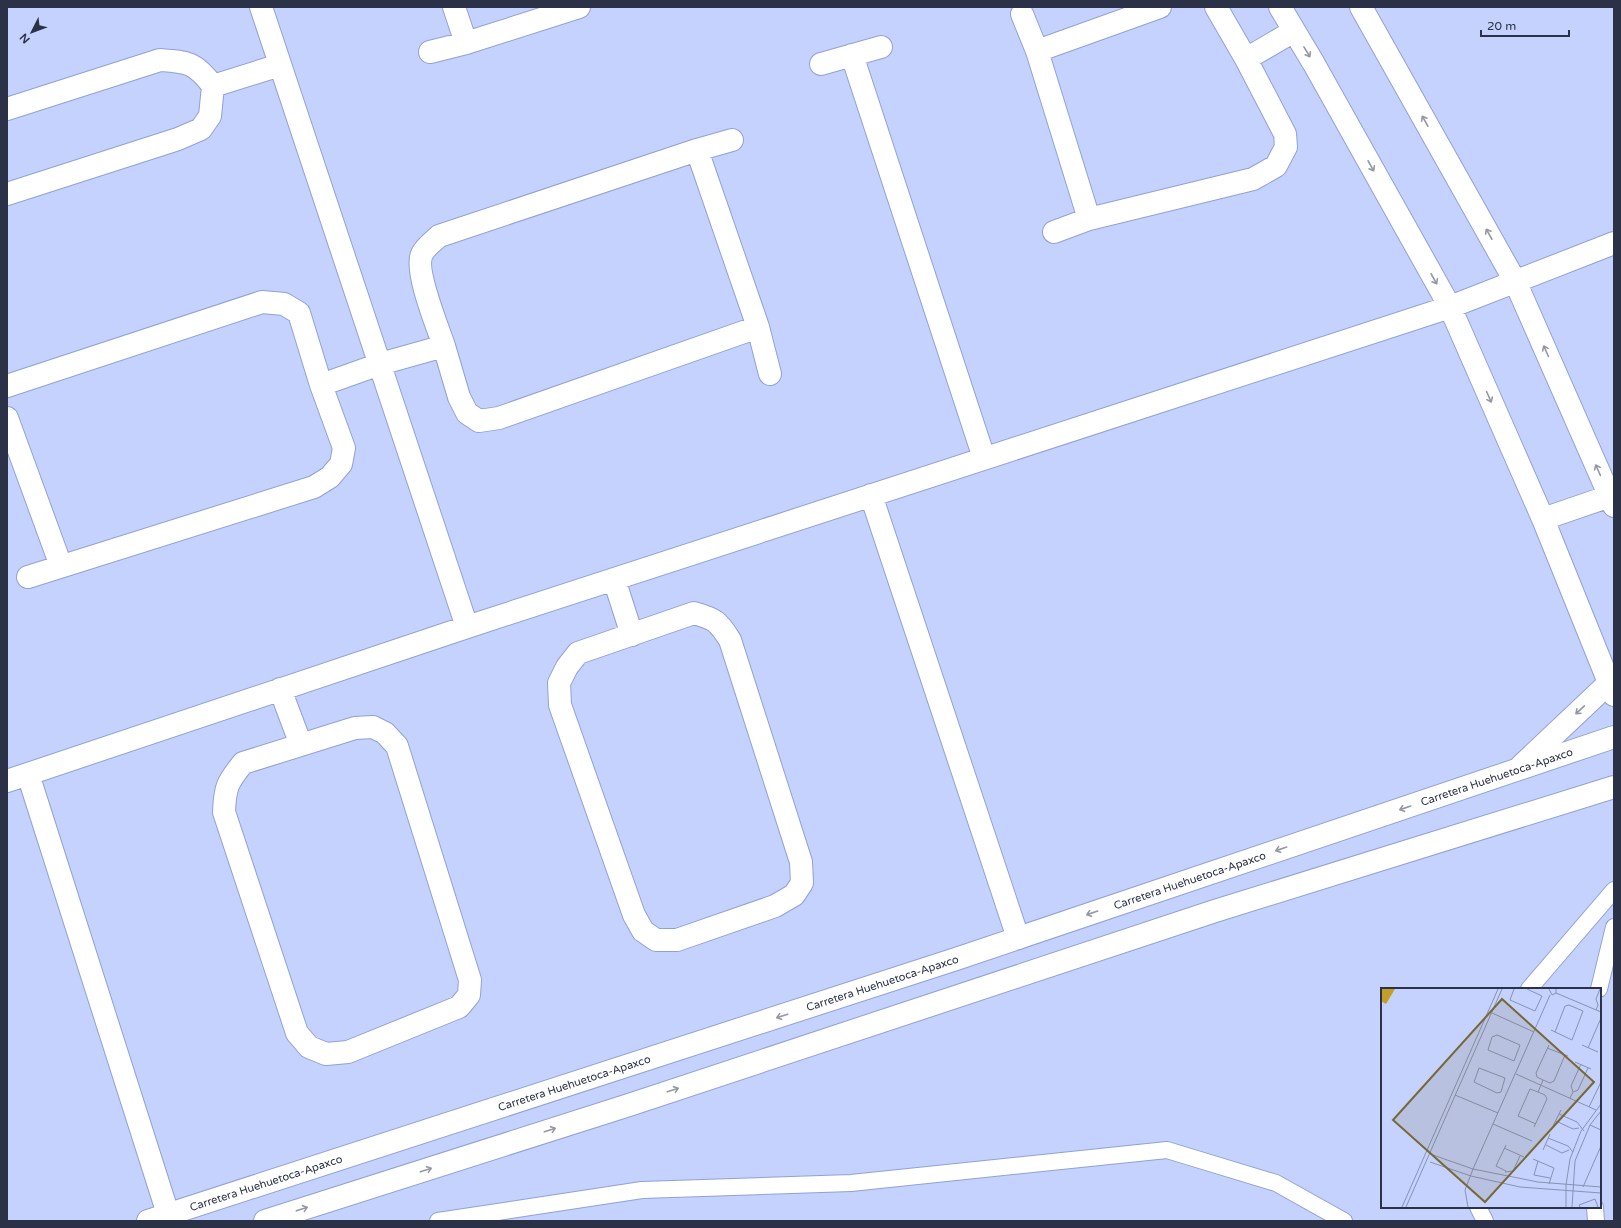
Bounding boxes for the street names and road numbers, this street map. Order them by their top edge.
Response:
street label: Carretera Huehuetoca-Apaxco [1419,745,1575,808]
street label: Carretera Huehuetoca-Apaxco [1112,848,1268,912]
street label: Carretera Huehuetoca-Apaxco [804,952,961,1014]
street label: Carretera Huehuetoca-Apaxco [496,1052,652,1114]
street label: Carretera Huehuetoca-Apaxco [188,1152,344,1214]

